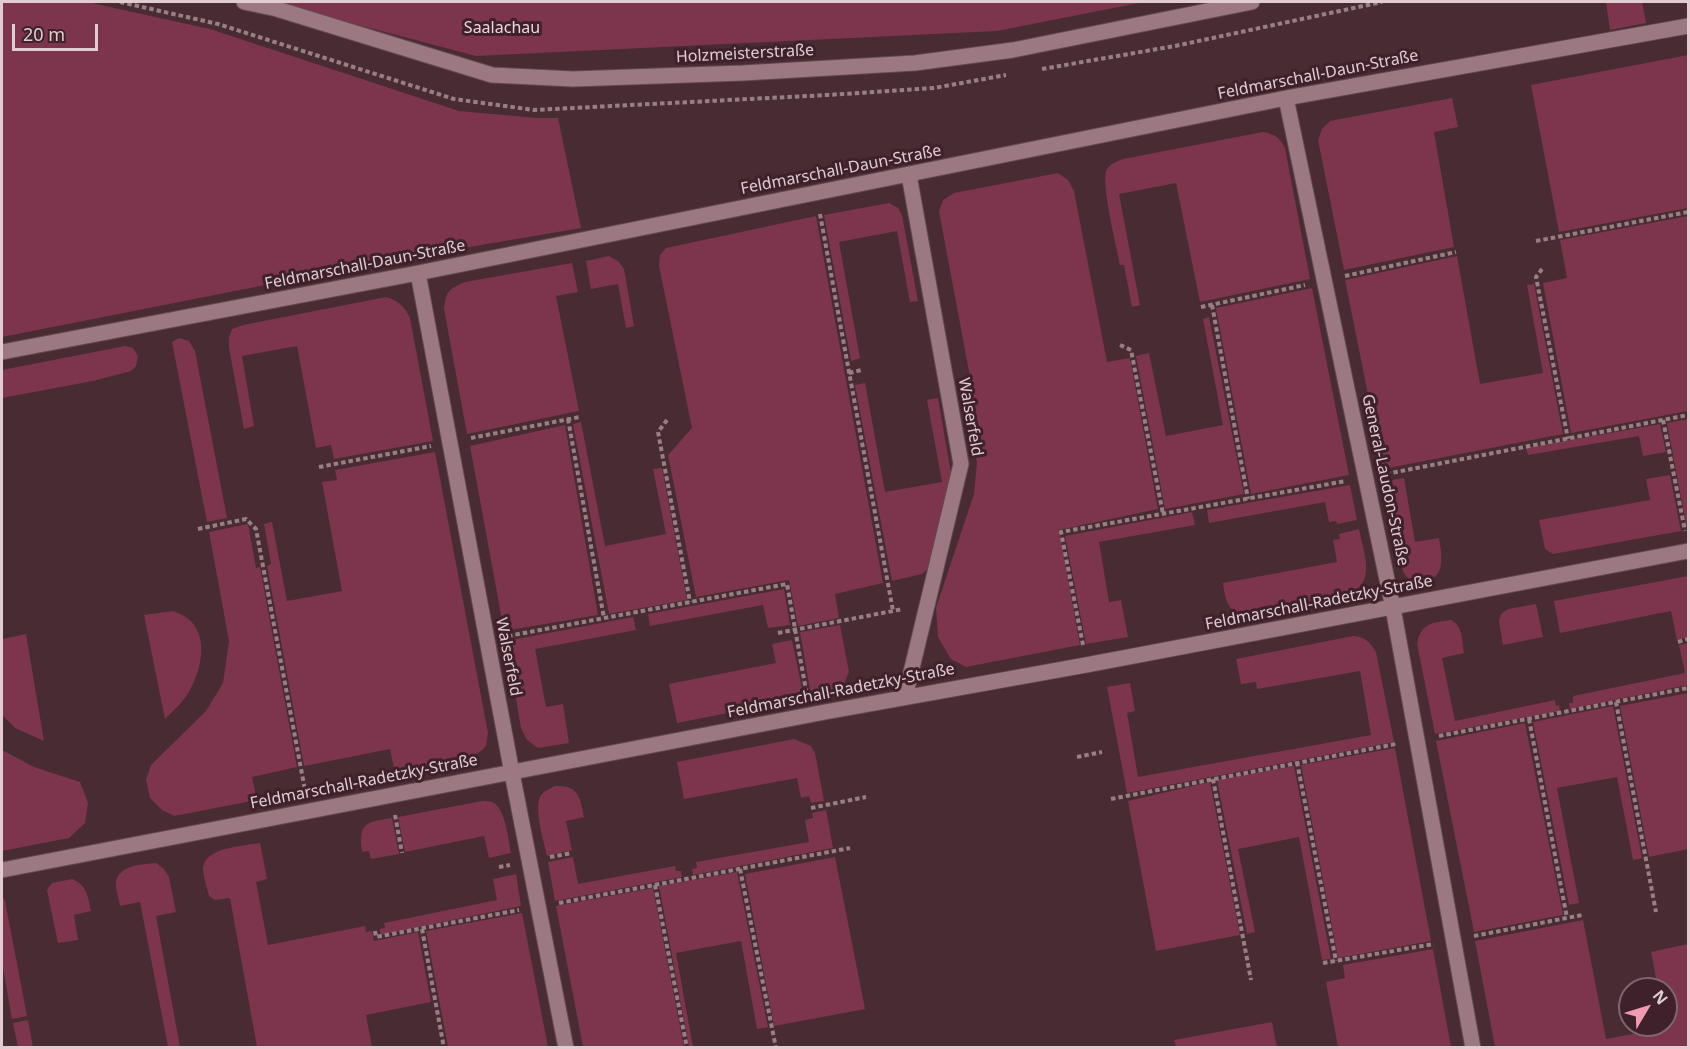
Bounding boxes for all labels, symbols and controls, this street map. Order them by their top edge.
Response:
scale bar [15,12,100,50]
park label: Saalachau [464,18,540,38]
text: 20 m [23,22,65,46]
street label: Holzmeisterstraße [675,41,815,67]
street label: Feldmarschall-Daun-Straße [1216,46,1420,104]
street label: Feldmarschall-Daun-Straße [739,141,943,199]
street label: Feldmarschall-Daun-Straße [263,236,467,294]
street label: Walserfeld [954,376,986,458]
street label: General-Laudon-Straße [1357,392,1413,568]
street label: Feldmarschall-Radetzky-Straße [1204,572,1434,634]
street label: Walserfeld [491,616,525,698]
street label: Feldmarschall-Radetzky-Straße [726,660,956,722]
street label: Feldmarschall-Radetzky-Straße [249,751,479,813]
north arrow [1618,977,1678,1037]
text: N [1648,985,1673,1009]

